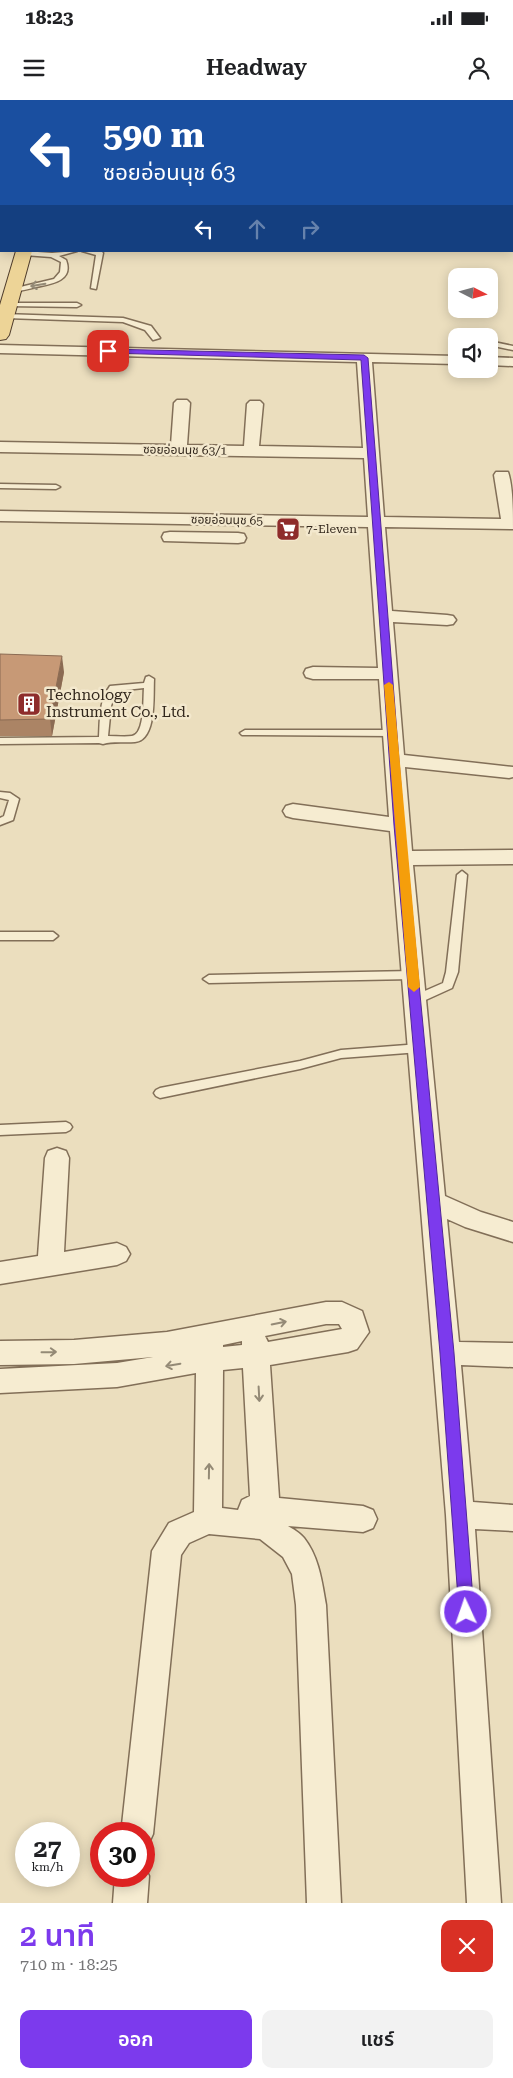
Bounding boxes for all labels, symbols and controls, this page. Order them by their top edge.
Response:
text: 18:23 [25,6,74,29]
icon: menu [20,54,48,82]
icon: person [465,54,493,82]
text: Headway [206,55,307,80]
text: 590 m [103,115,204,156]
icon: left [20,120,85,185]
text: ซอยอ่อนนุช 63 [103,160,235,185]
icon: left [190,215,218,243]
icon: ahead [243,215,271,243]
icon: right [296,215,324,243]
north arrow [448,268,498,318]
map controls [448,268,498,378]
one-way arrow [30,280,46,290]
button: sound [448,328,498,378]
pin [87,330,129,372]
icon: arrive [94,337,122,365]
street label: ซอยอ่อนนุช 63/1 [143,442,227,458]
street label: ซอยอ่อนนุช 65 [191,512,264,528]
supermarket icon: 7-Eleven [275,516,301,542]
place label: 7-Eleven [306,522,357,536]
place label: Technology Instrument Co., Ltd. [46,686,190,721]
building icon: Technology Instrument Co., Ltd. [16,691,42,717]
one-way arrow [270,1318,286,1327]
one-way arrow [40,1348,56,1357]
one-way arrow [165,1360,181,1370]
one-way arrow [254,1386,263,1402]
one-way arrow [204,1463,214,1480]
position arrow [439,1585,491,1637]
speed limit sign: 30 [90,1822,155,1887]
text: 27 [33,1834,62,1863]
text: km/h [31,1860,64,1874]
text: 2 นาที [20,1918,95,1953]
button: close [441,1920,493,1972]
text: 710 m · 18:25 [20,1955,118,1974]
button: ออก [20,2010,252,2068]
button: แชร์ [262,2010,493,2068]

